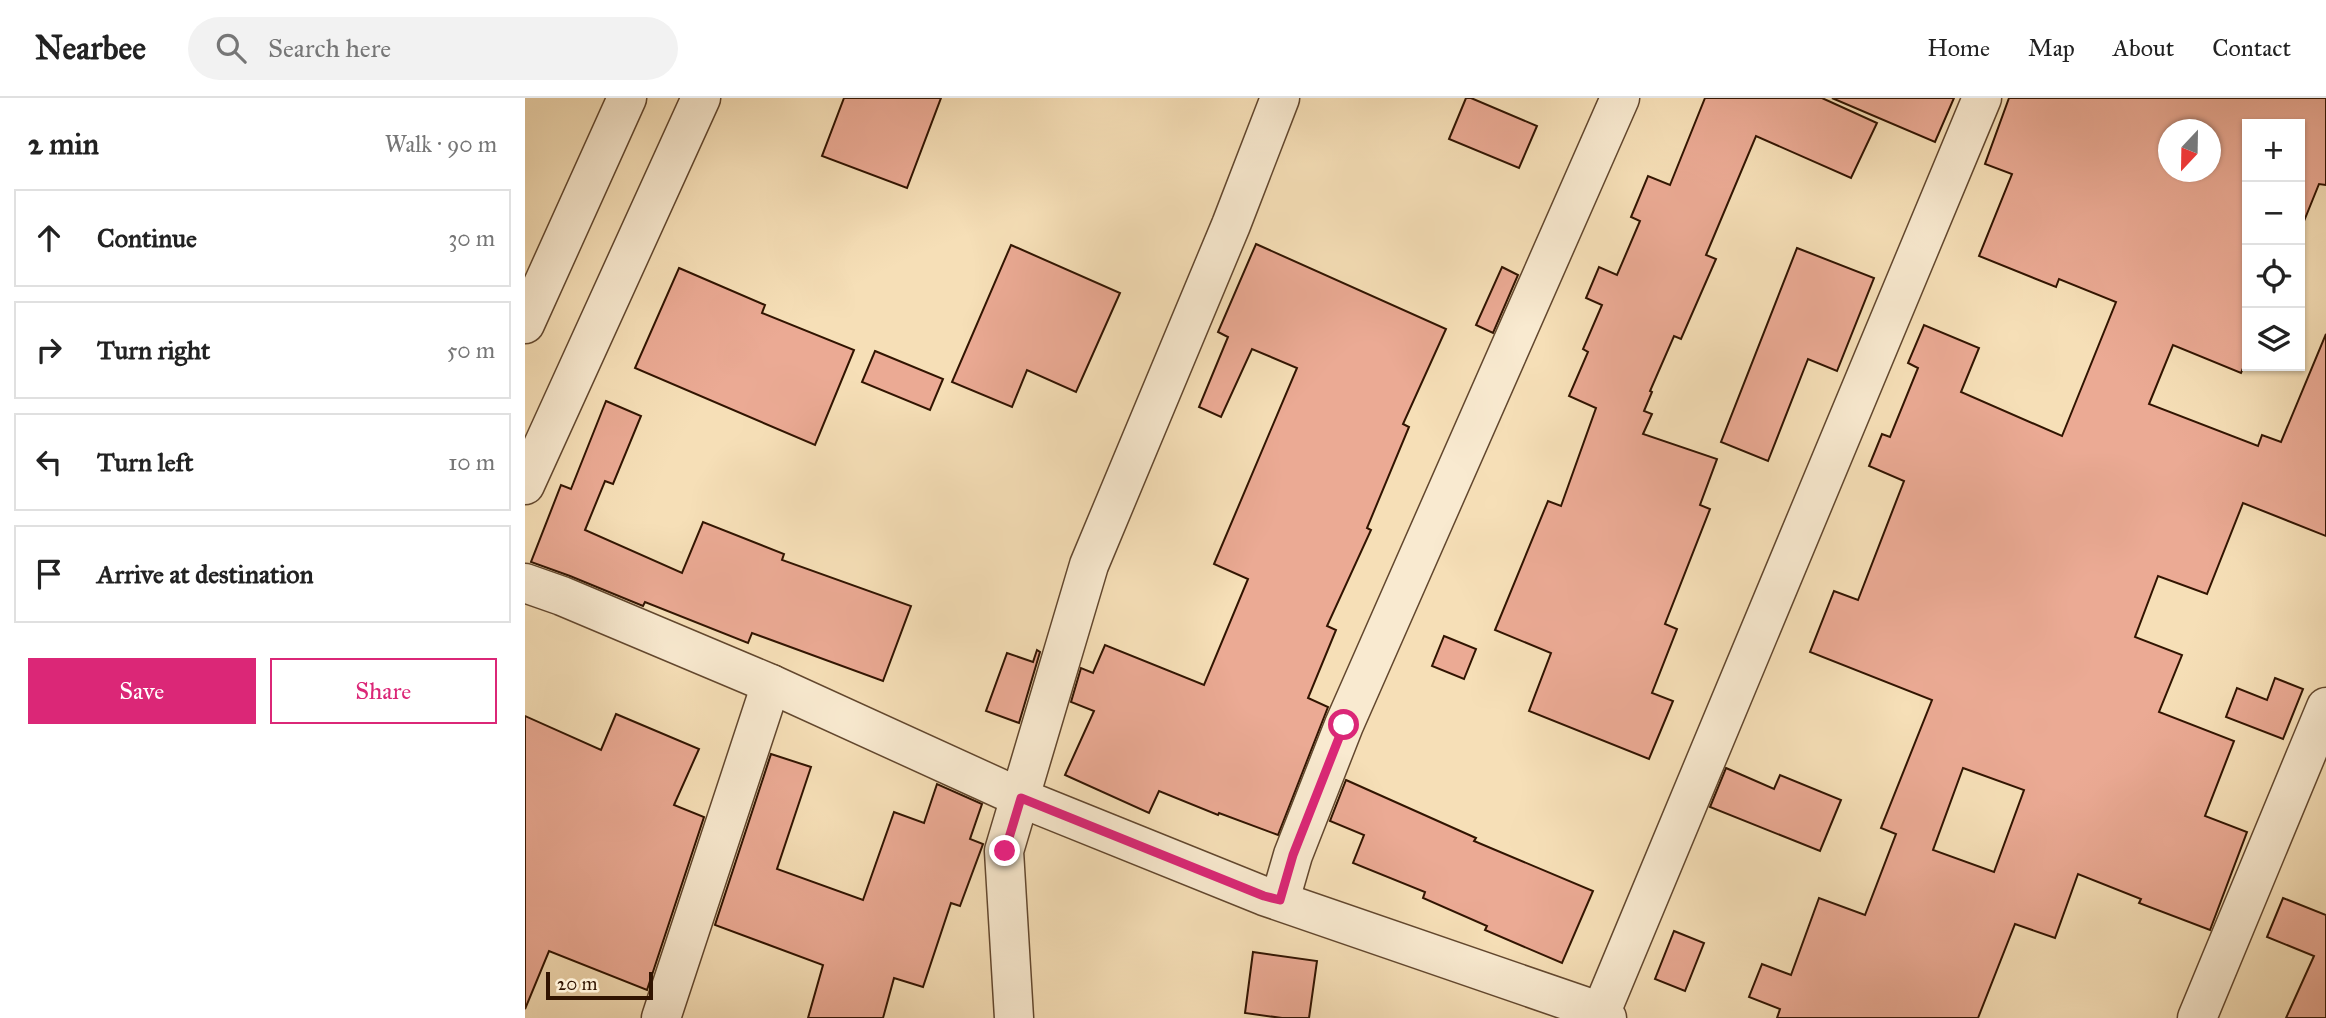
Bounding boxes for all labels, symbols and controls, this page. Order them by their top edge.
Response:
search box [188,17,678,80]
text: Nearbee [35,28,146,68]
icon: search [212,29,250,67]
text: Search here [268,32,391,64]
text: Home [1927,33,1990,63]
text: Map [2028,33,2075,63]
text: About [2113,33,2174,63]
text: Contact [2212,33,2291,63]
north arrow [2158,119,2221,182]
map controls [2242,119,2305,371]
button: + [2242,119,2305,182]
text: 2 min [28,126,99,162]
text: Walk · 90 m [385,130,497,158]
button: − [2242,182,2305,245]
icon: ahead [30,219,68,257]
text: Continue [97,222,197,254]
text: 30 m [448,224,495,252]
button: locate [2242,245,2305,308]
button: layers [2242,308,2305,371]
icon: right [30,331,68,369]
text: Turn right [97,334,210,366]
text: 50 m [447,336,495,364]
icon: left [30,443,68,481]
text: Turn left [97,446,193,478]
text: 10 m [448,448,495,476]
icon: arrive [30,555,68,593]
text: Arrive at destination [97,558,314,590]
button: Save [28,658,256,724]
button: Share [270,658,497,724]
route start [1328,709,1359,740]
route end [989,835,1020,866]
scale bar [546,969,653,1001]
text: 20 m [557,972,598,995]

